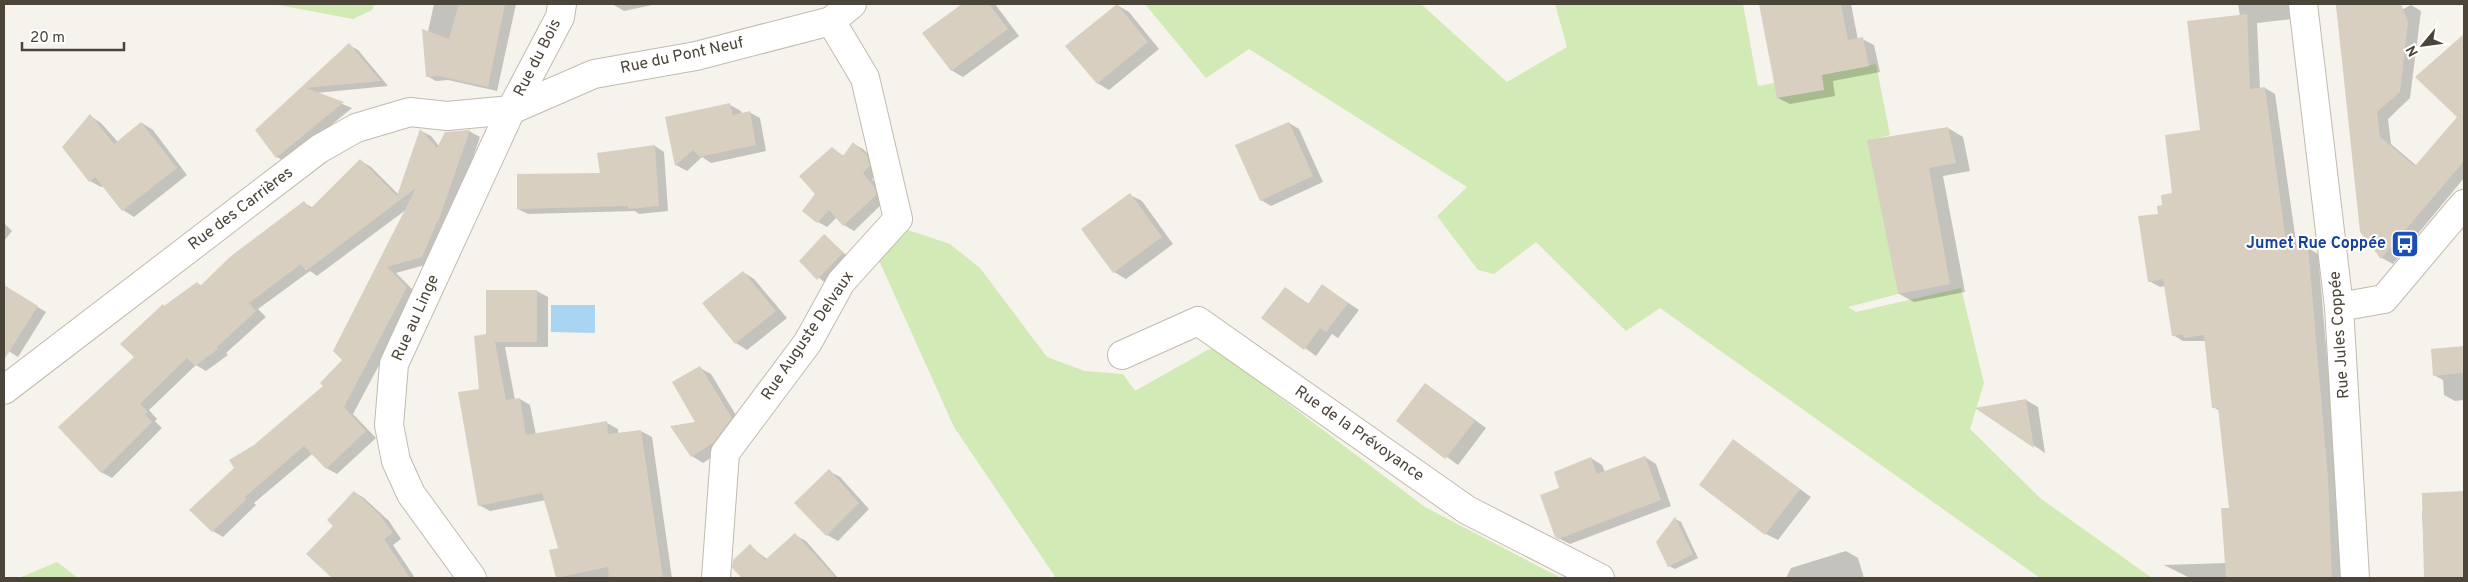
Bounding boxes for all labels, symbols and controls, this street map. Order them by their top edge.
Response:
street label: Rue du Bois [510,16,566,100]
scale bar [22,20,125,52]
north arrow [2398,20,2448,70]
text: 20 m [30,29,65,48]
street label: Rue du Pont Neuf [619,33,746,79]
text: N [2403,42,2423,59]
street label: Rue des Carrières [185,163,297,255]
bus stop icon: Jumet Rue Coppée [2390,229,2420,259]
place label: Jumet Rue Coppée [2246,234,2386,254]
street label: Rue Auguste Delvaux [757,268,859,404]
street label: Rue Jules Coppée [2326,270,2354,400]
street label: Rue au Linge [388,272,444,364]
street label: Rue de la Prévoyance [1290,382,1428,486]

